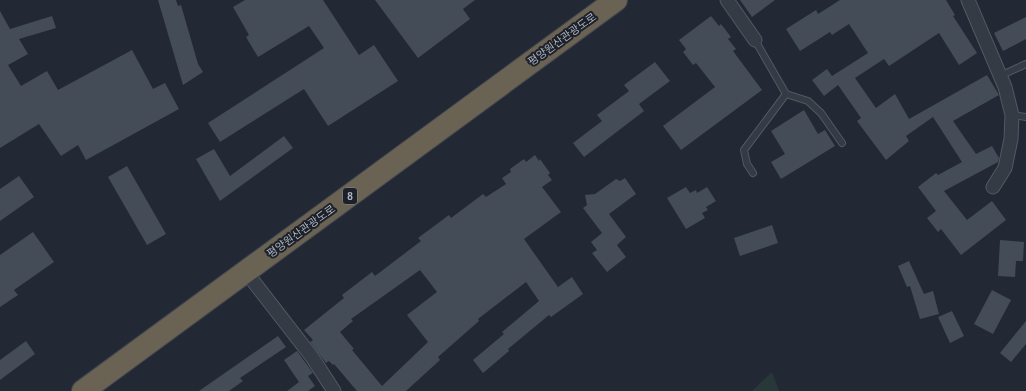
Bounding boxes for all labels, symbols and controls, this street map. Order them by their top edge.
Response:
street label: 평양원산관광도로 [526,10,598,68]
road number: 8 [343,188,357,204]
street label: 평양원산관광도로 [265,202,337,260]

